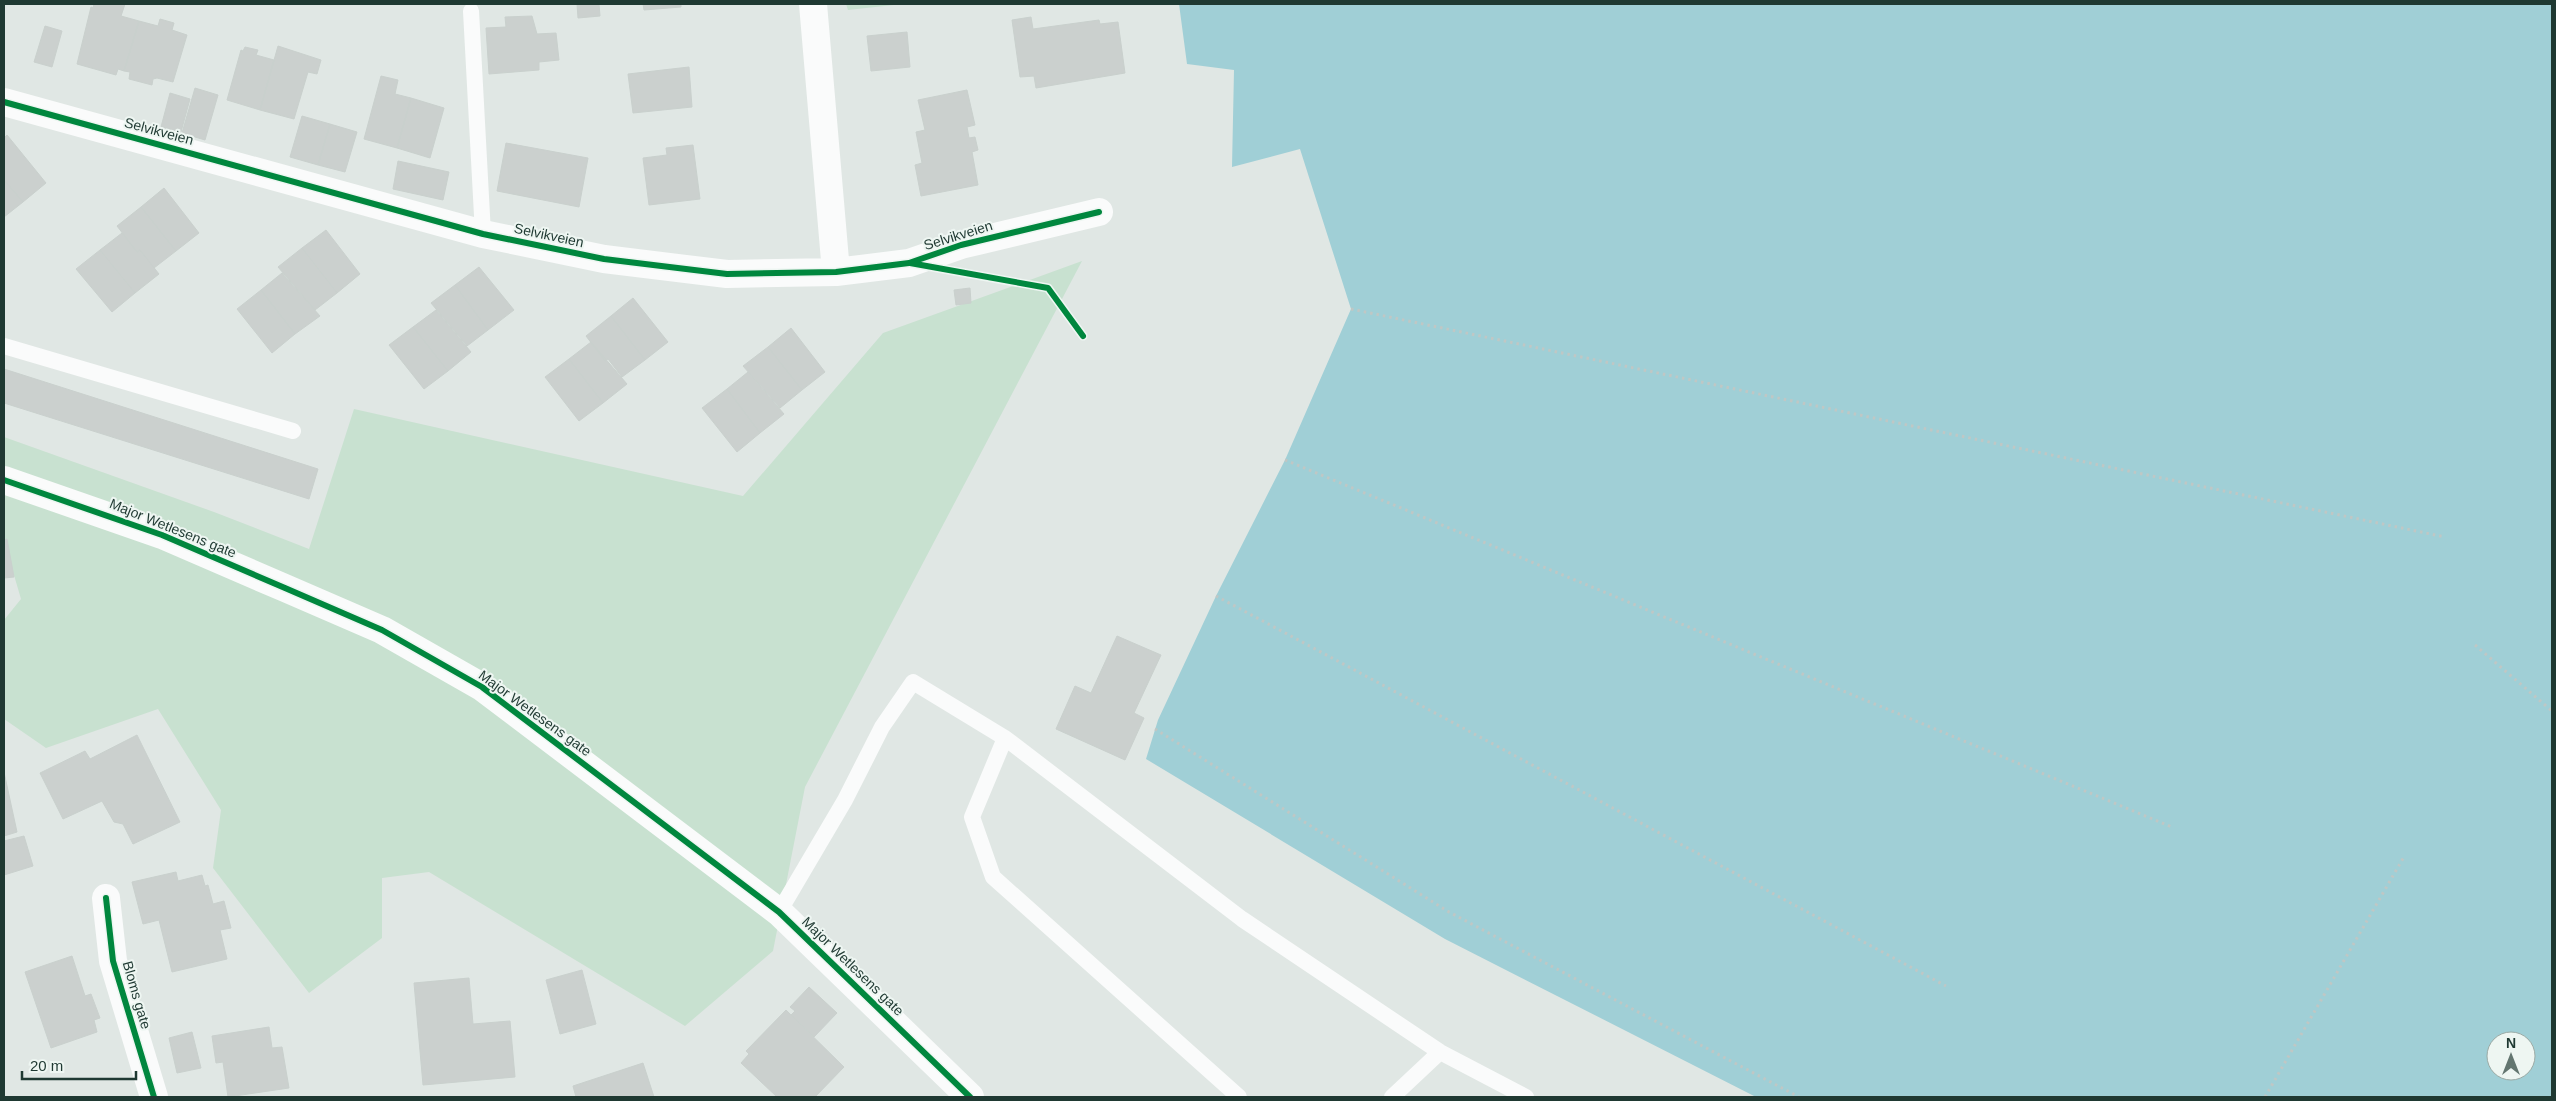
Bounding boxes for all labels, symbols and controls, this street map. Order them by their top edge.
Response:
street label: Selvikveien [123,114,195,148]
street label: Selvikveien [922,217,994,253]
street label: Selvikveien [513,220,585,250]
street label: Major Wetlesens gate [107,495,239,561]
street label: Major Wetlesens gate [476,667,595,759]
street label: Major Wetlesens gate [799,913,907,1019]
street label: Bloms gate [120,959,154,1031]
north arrow [2486,1031,2536,1081]
text: N [2506,1035,2516,1051]
scale bar [22,1048,136,1080]
text: 20 m [30,1057,63,1074]

